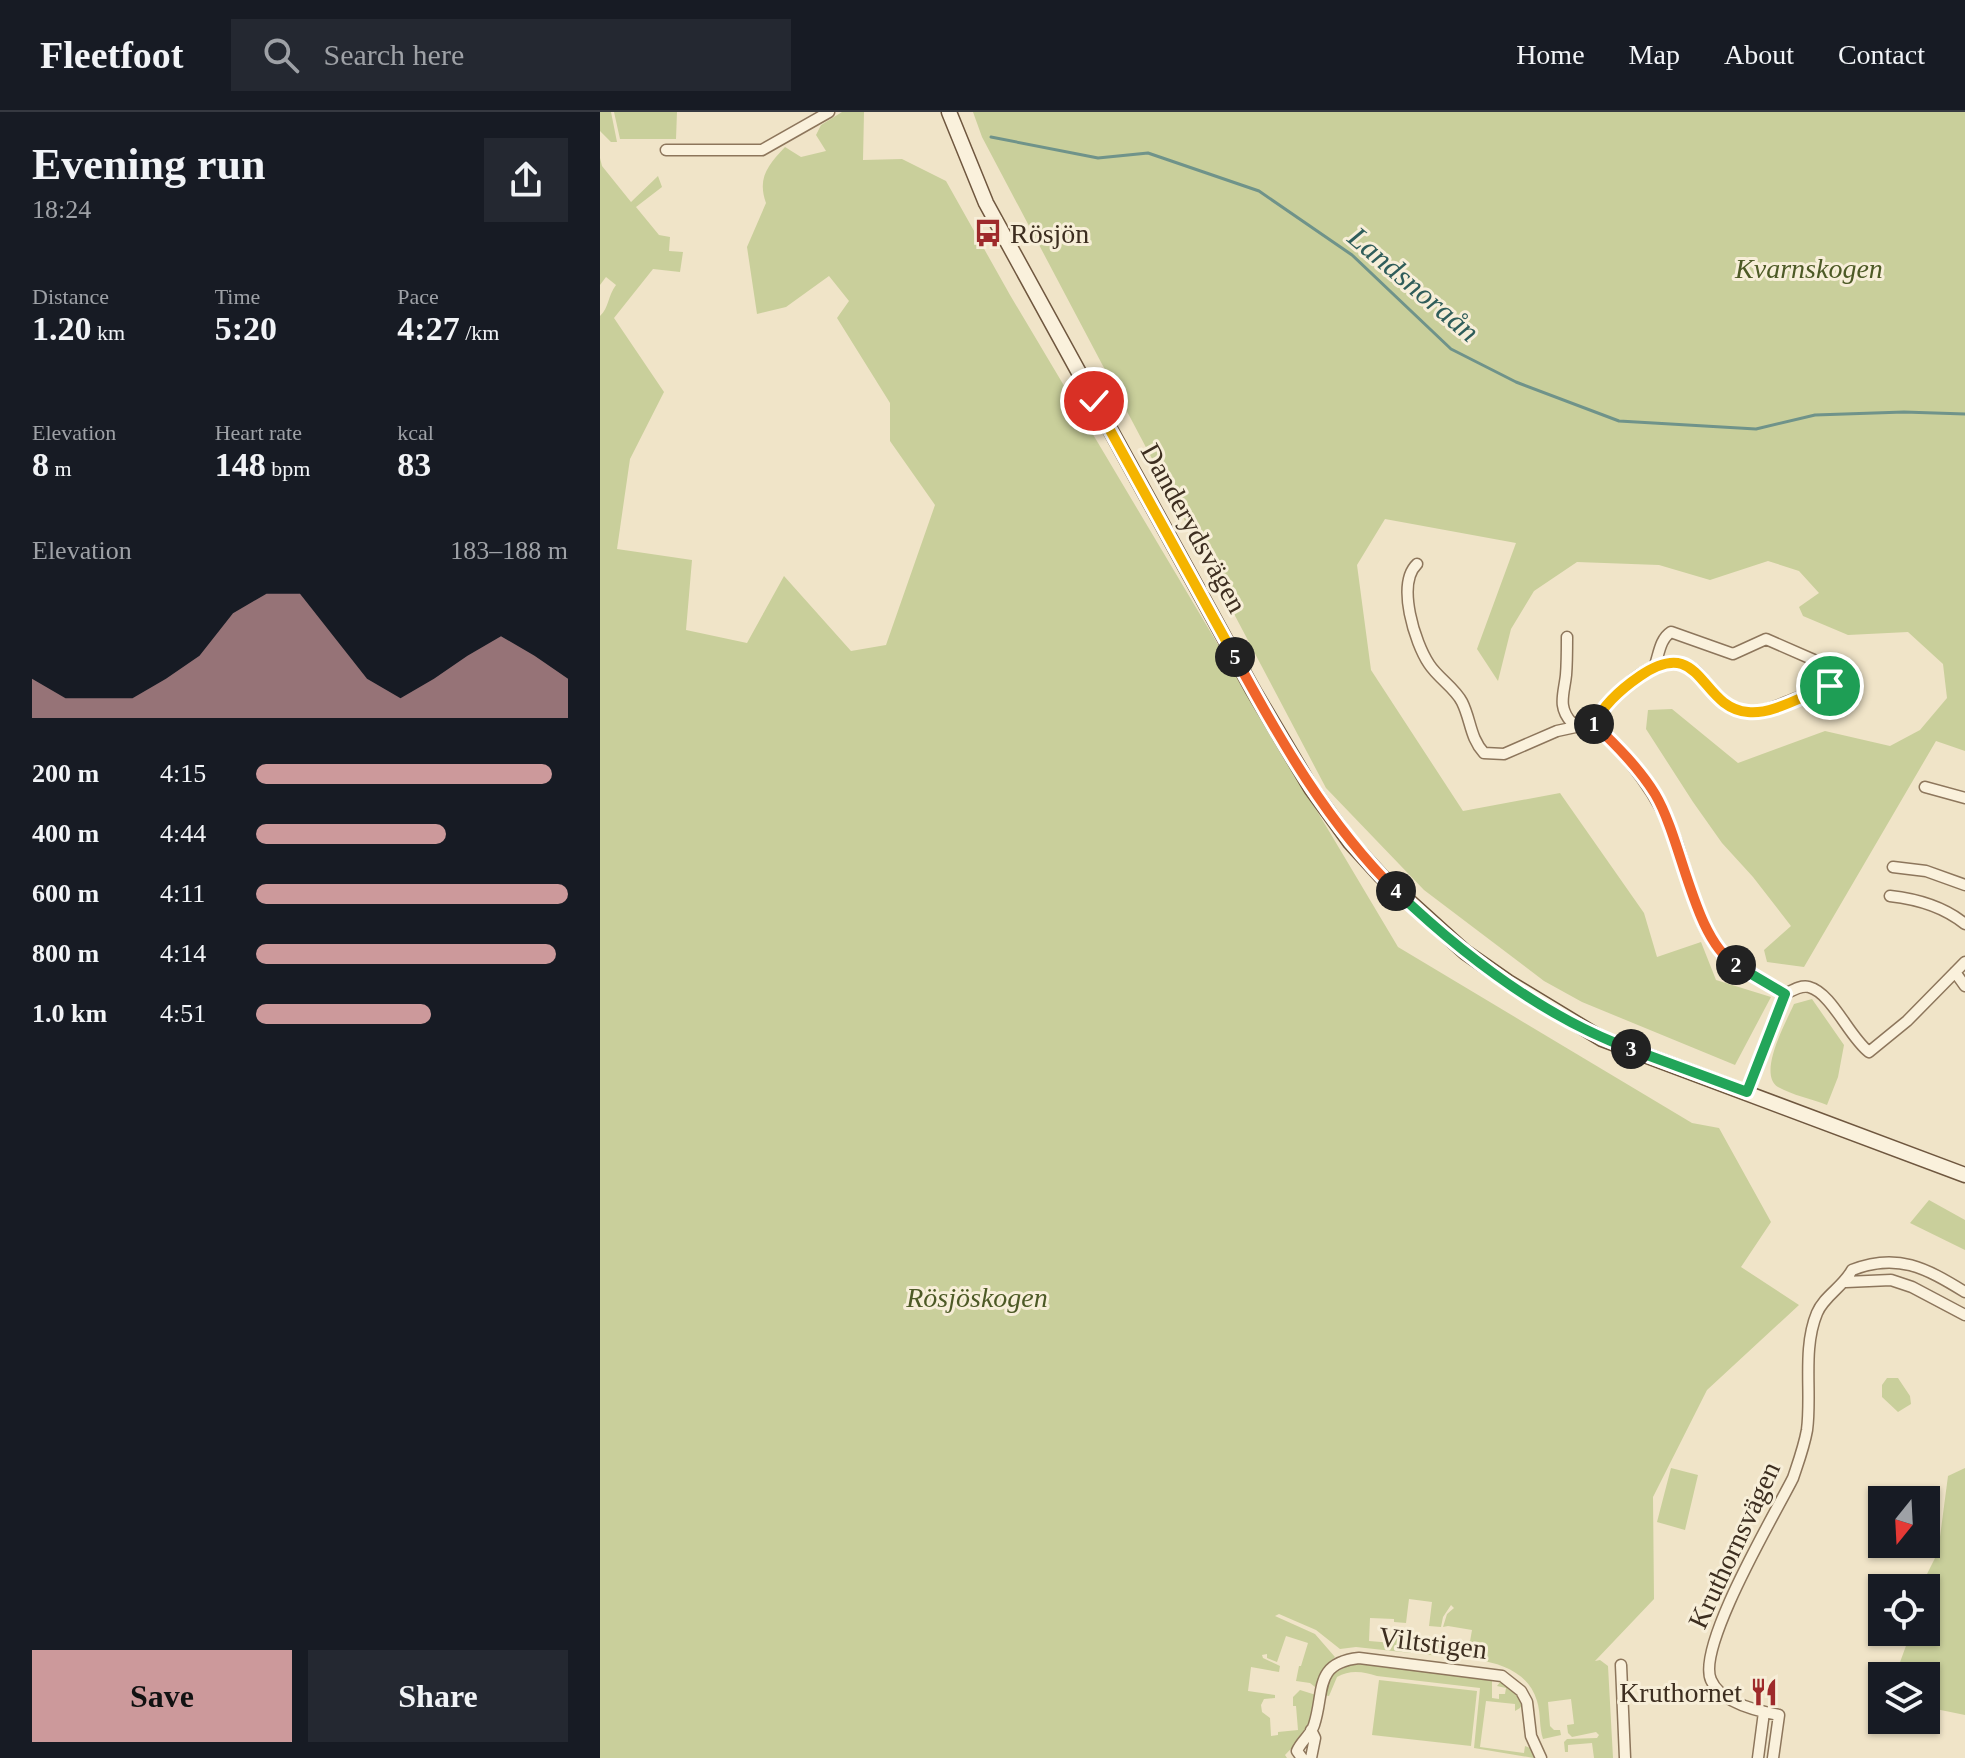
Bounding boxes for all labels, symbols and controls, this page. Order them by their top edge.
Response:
search box [231,19,791,91]
icon: search [259,33,303,77]
text: Fleetfoot [40,34,183,76]
text: Search here [323,38,464,71]
text: Home [1516,39,1585,70]
text: Map [1629,39,1680,70]
text: About [1724,39,1794,70]
text: Contact [1838,39,1925,70]
button: share [484,138,568,222]
text: Evening run [32,140,266,189]
text: 18:24 [32,195,91,224]
bus stop icon: Rösjön [973,218,1003,248]
place label: Rösjön [1010,218,1089,249]
water label: Landsnoraån [1341,219,1486,348]
park label: Kvarnskogen [1734,253,1883,284]
text: Distance [32,284,109,309]
text: Time [215,284,260,309]
text: Pace [397,284,439,309]
text: 1.20 [32,310,92,347]
text: 5:20 [215,310,277,347]
text: 4:27 [397,310,460,347]
text: km [92,320,125,345]
text: /km [460,320,499,345]
pin [1060,367,1128,435]
icon: check [1072,379,1116,423]
text: Elevation [32,420,116,445]
text: Heart rate [215,420,302,445]
text: kcal [397,420,434,445]
street label: Danderydsvägen [1135,438,1253,618]
text: 8 [32,446,49,483]
text: 148 [215,446,266,483]
text: 83 [397,446,431,483]
text: m [49,456,72,481]
text: bpm [266,456,310,481]
text: Elevation [32,536,132,565]
text: 183–188 m [450,536,568,565]
pin: 5 [1215,637,1255,677]
text: 5 [1230,644,1241,669]
pin [1796,652,1864,720]
icon: arrive [1808,664,1852,708]
pin: 1 [1574,704,1614,744]
text: 1 [1589,711,1600,736]
text: 200 m [32,759,99,788]
text: 4:15 [160,759,206,788]
text: 400 m [32,819,99,848]
text: 4:44 [160,819,206,848]
pin: 4 [1376,871,1416,911]
text: 4 [1391,878,1402,903]
text: 600 m [32,879,99,908]
text: 4:11 [160,879,205,908]
text: 800 m [32,939,99,968]
text: 4:14 [160,939,206,968]
pin: 2 [1716,945,1756,985]
text: 2 [1731,952,1742,977]
text: 1.0 km [32,999,107,1028]
text: 4:51 [160,999,206,1028]
pin: 3 [1611,1029,1651,1069]
text: 3 [1626,1036,1637,1061]
park label: Rösjöskogen [905,1282,1048,1313]
street label: Kruthornsvägen [1682,1457,1786,1633]
north arrow [1868,1486,1940,1558]
map controls [1868,1486,1940,1734]
button: locate [1868,1574,1940,1646]
street label: Viltstigen [1377,1621,1489,1665]
button: Save [32,1650,292,1742]
button: Share [308,1650,568,1742]
button: layers [1868,1662,1940,1734]
place label: Kruthornet [1619,1677,1742,1708]
restaurant icon: Kruthornet [1749,1677,1779,1707]

